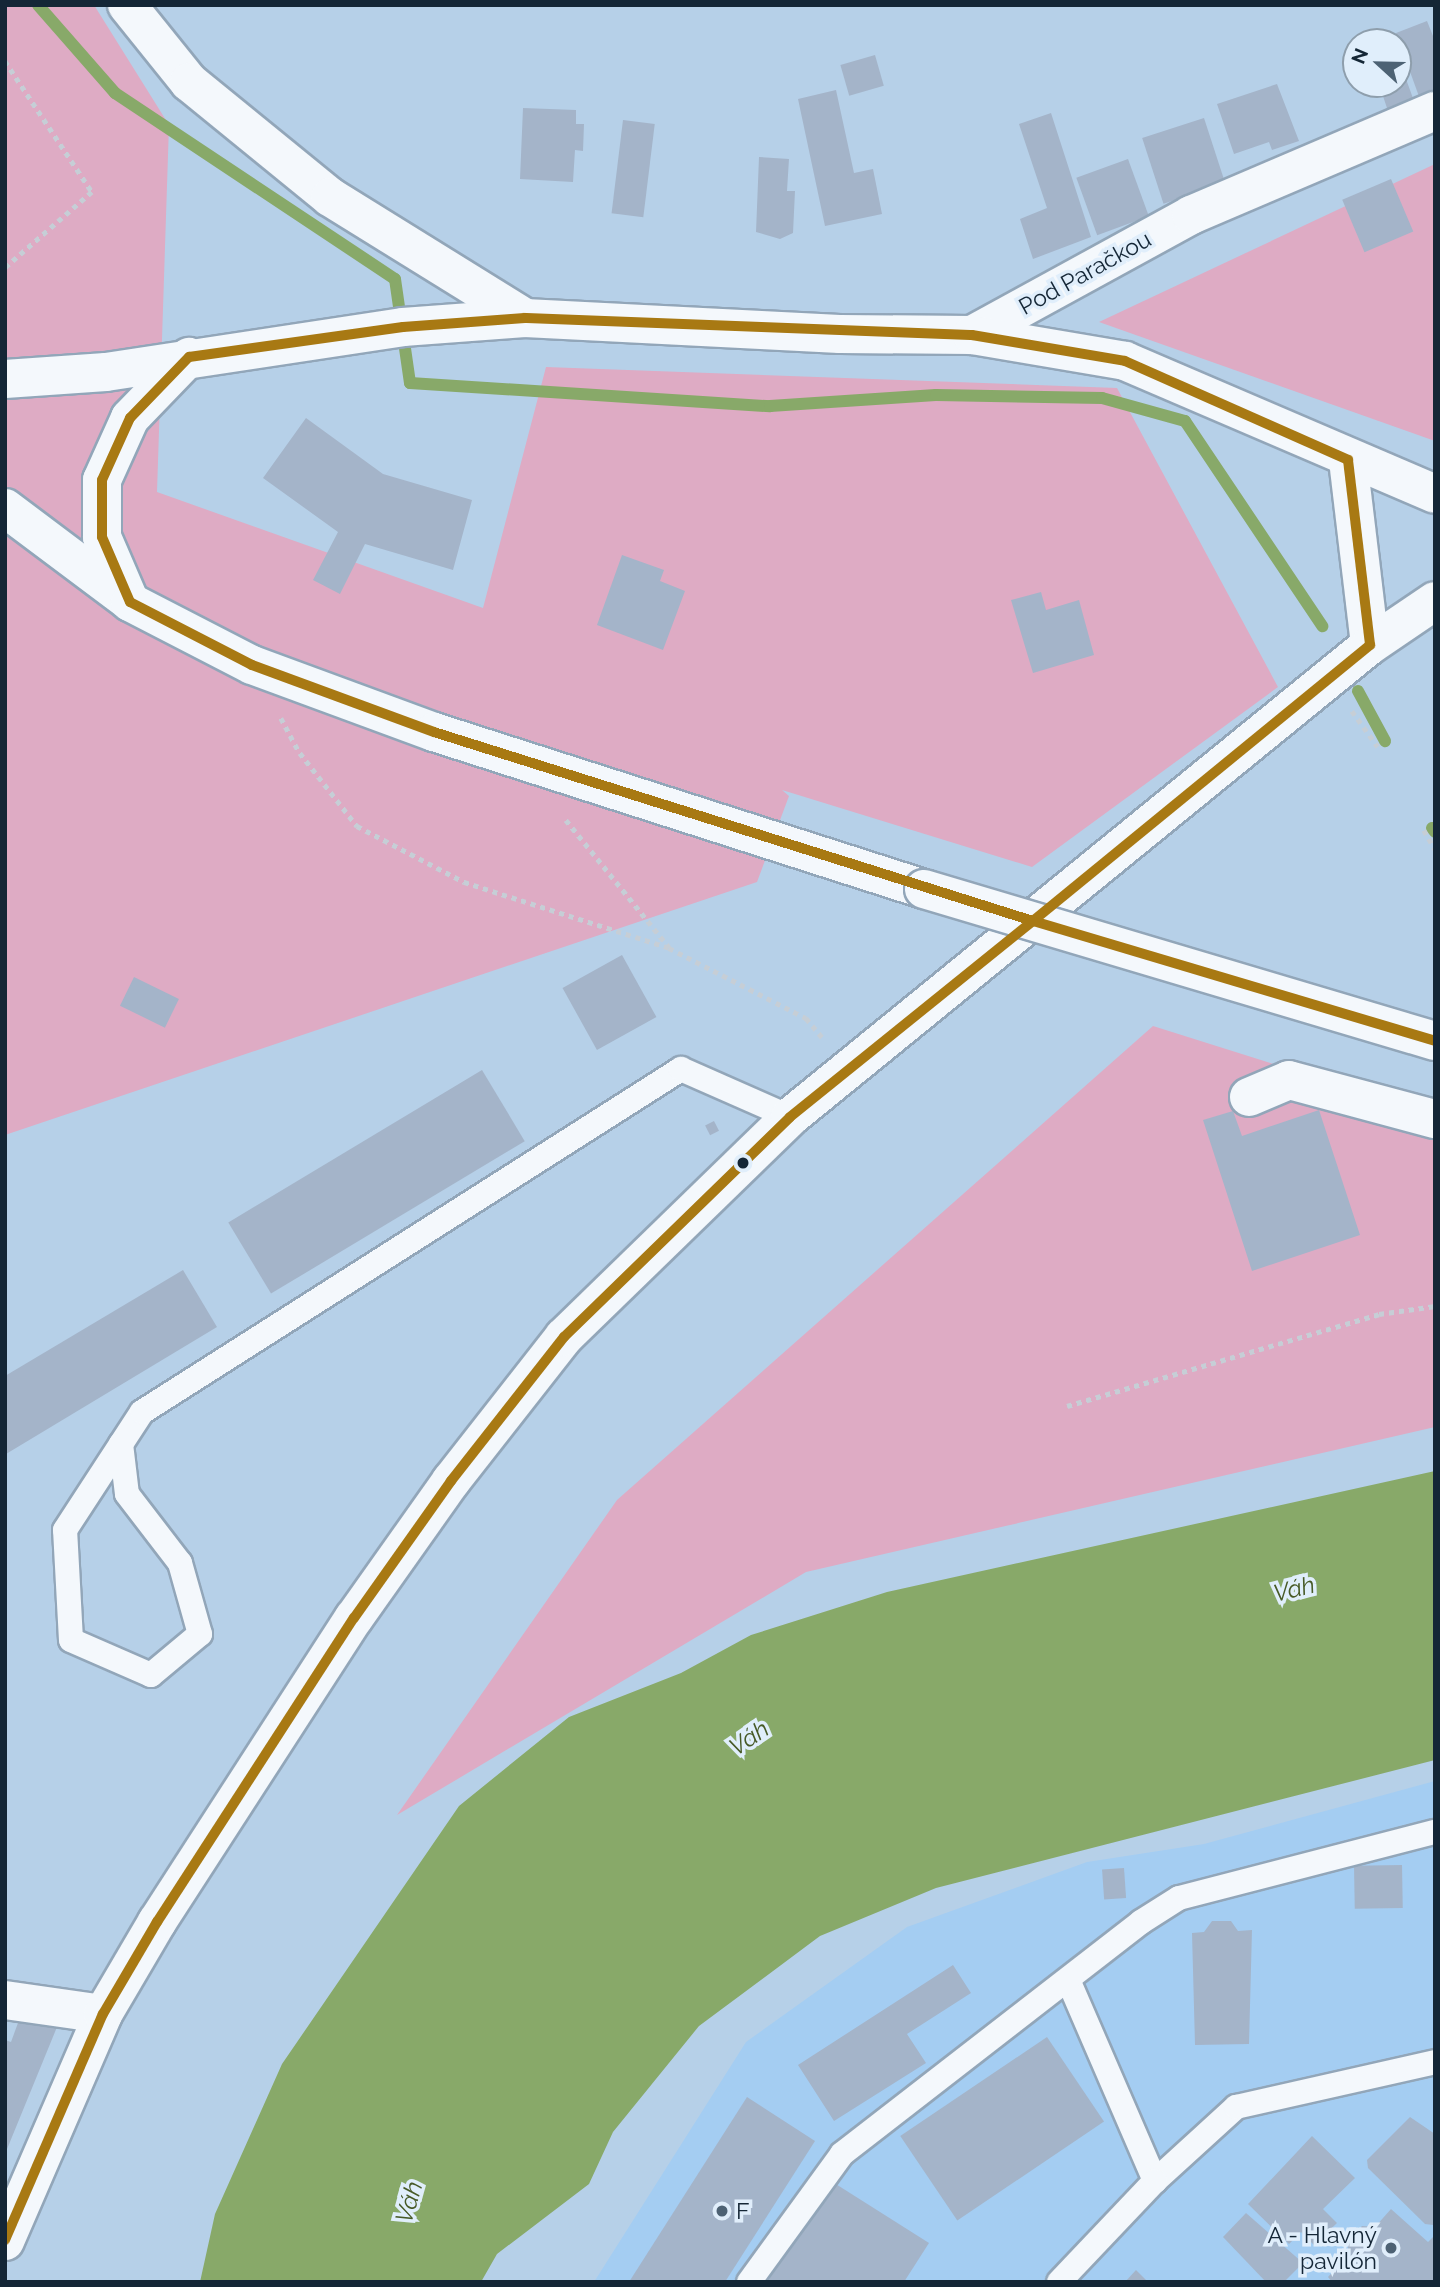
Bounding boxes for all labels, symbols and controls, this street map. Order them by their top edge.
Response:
north arrow [1342,28,1412,98]
text: N [1346,45,1372,67]
street label: Pod Paračkou [1014,225,1156,321]
unlabelled marker [736,1156,750,1170]
water label: Váh [1270,1570,1318,1608]
water label: Váh [724,1714,774,1762]
water label: Váh [389,2178,429,2226]
place label: F [736,2197,750,2225]
marker: F [714,2203,730,2219]
place label: A - Hlavný pavilón [1267,2221,1377,2275]
marker: A - Hlavný pavilón [1383,2240,1399,2256]

